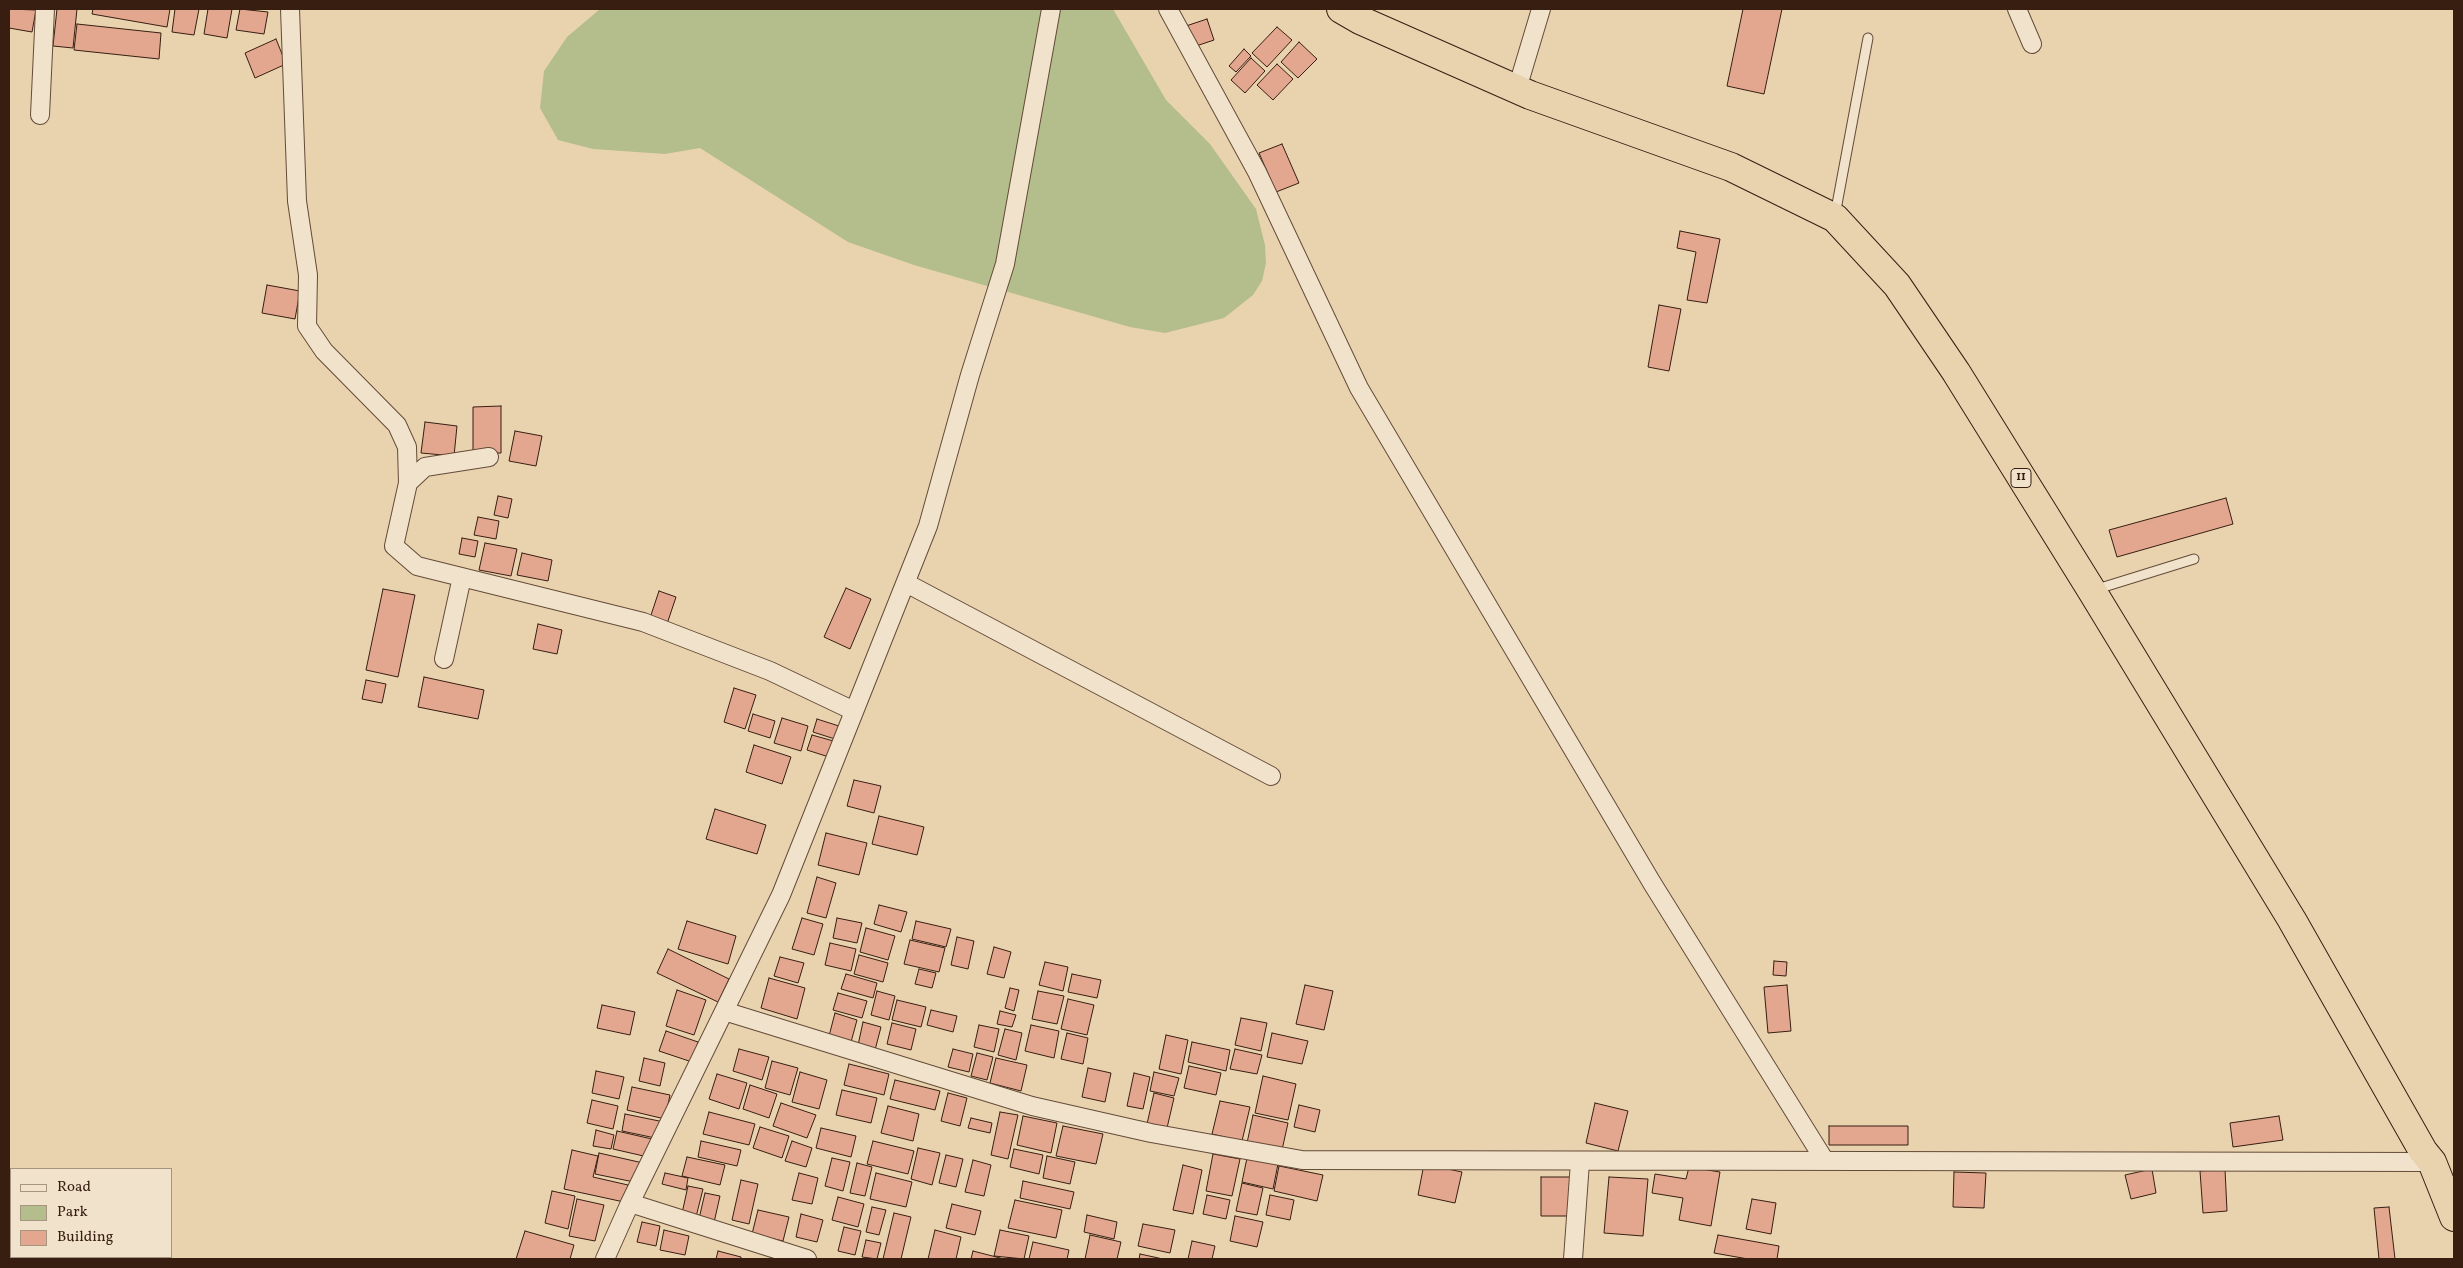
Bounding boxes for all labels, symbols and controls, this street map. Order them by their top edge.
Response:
road number: 11 [2011,468,2031,488]
legend [10,1168,172,1258]
text: Road [57,1177,91,1198]
text: Park [57,1202,88,1223]
text: Building [57,1227,113,1248]

